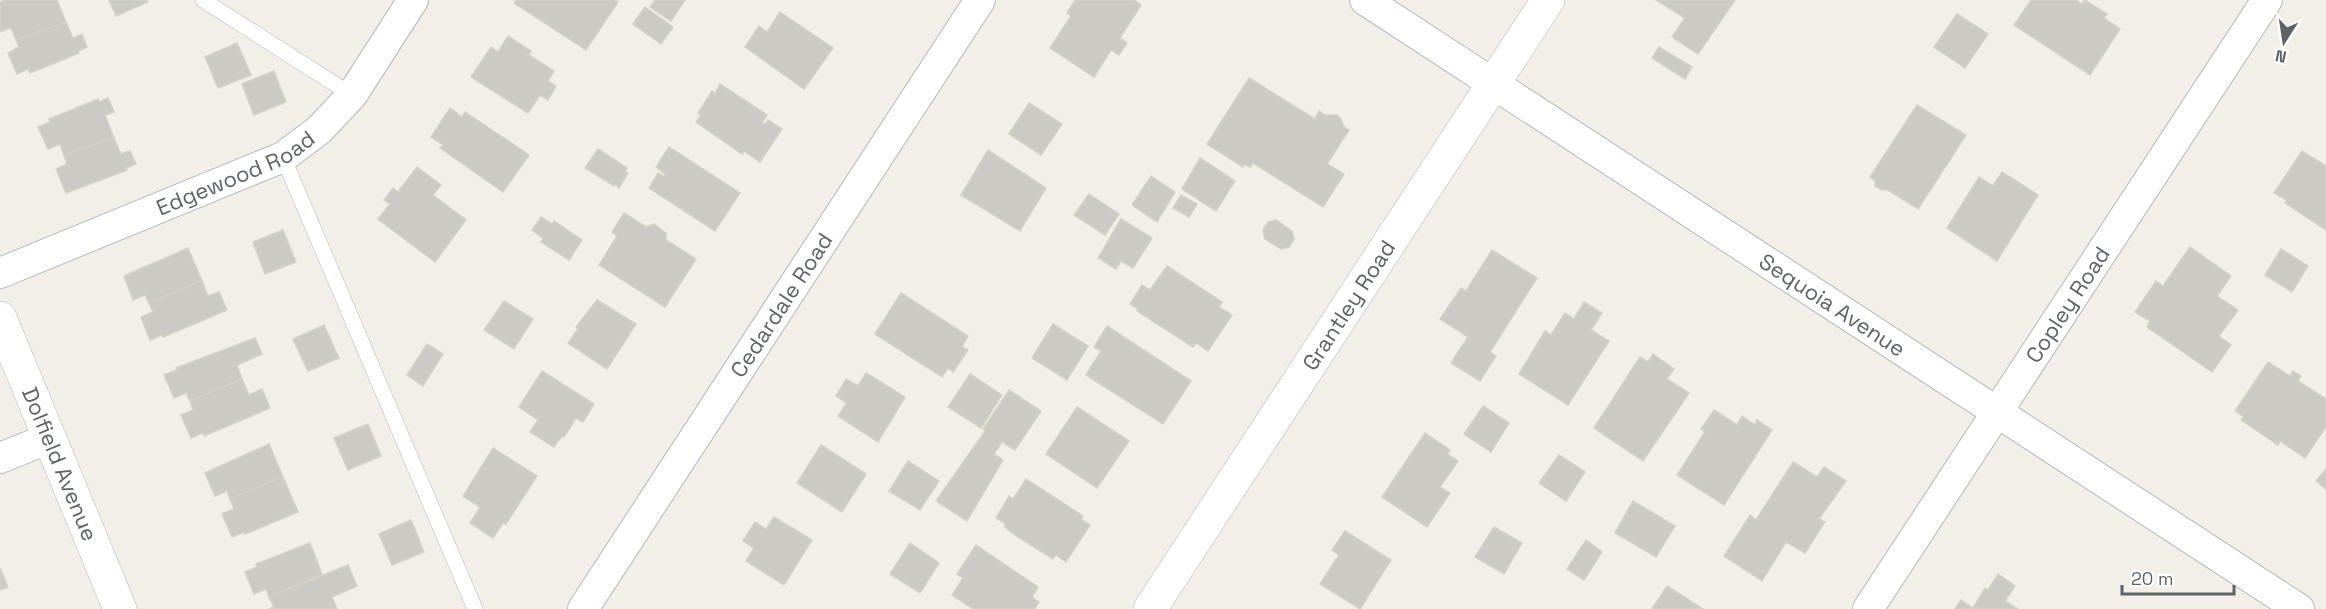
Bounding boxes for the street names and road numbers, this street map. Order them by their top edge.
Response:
street label: Edgewood Road [152,124,320,221]
street label: Cedardale Road [724,227,839,382]
street label: Grantley Road [1296,235,1401,376]
street label: Copley Road [2019,241,2116,368]
street label: Sequoia Avenue [1754,247,1911,363]
street label: Dolfield Avenue [16,383,104,545]

